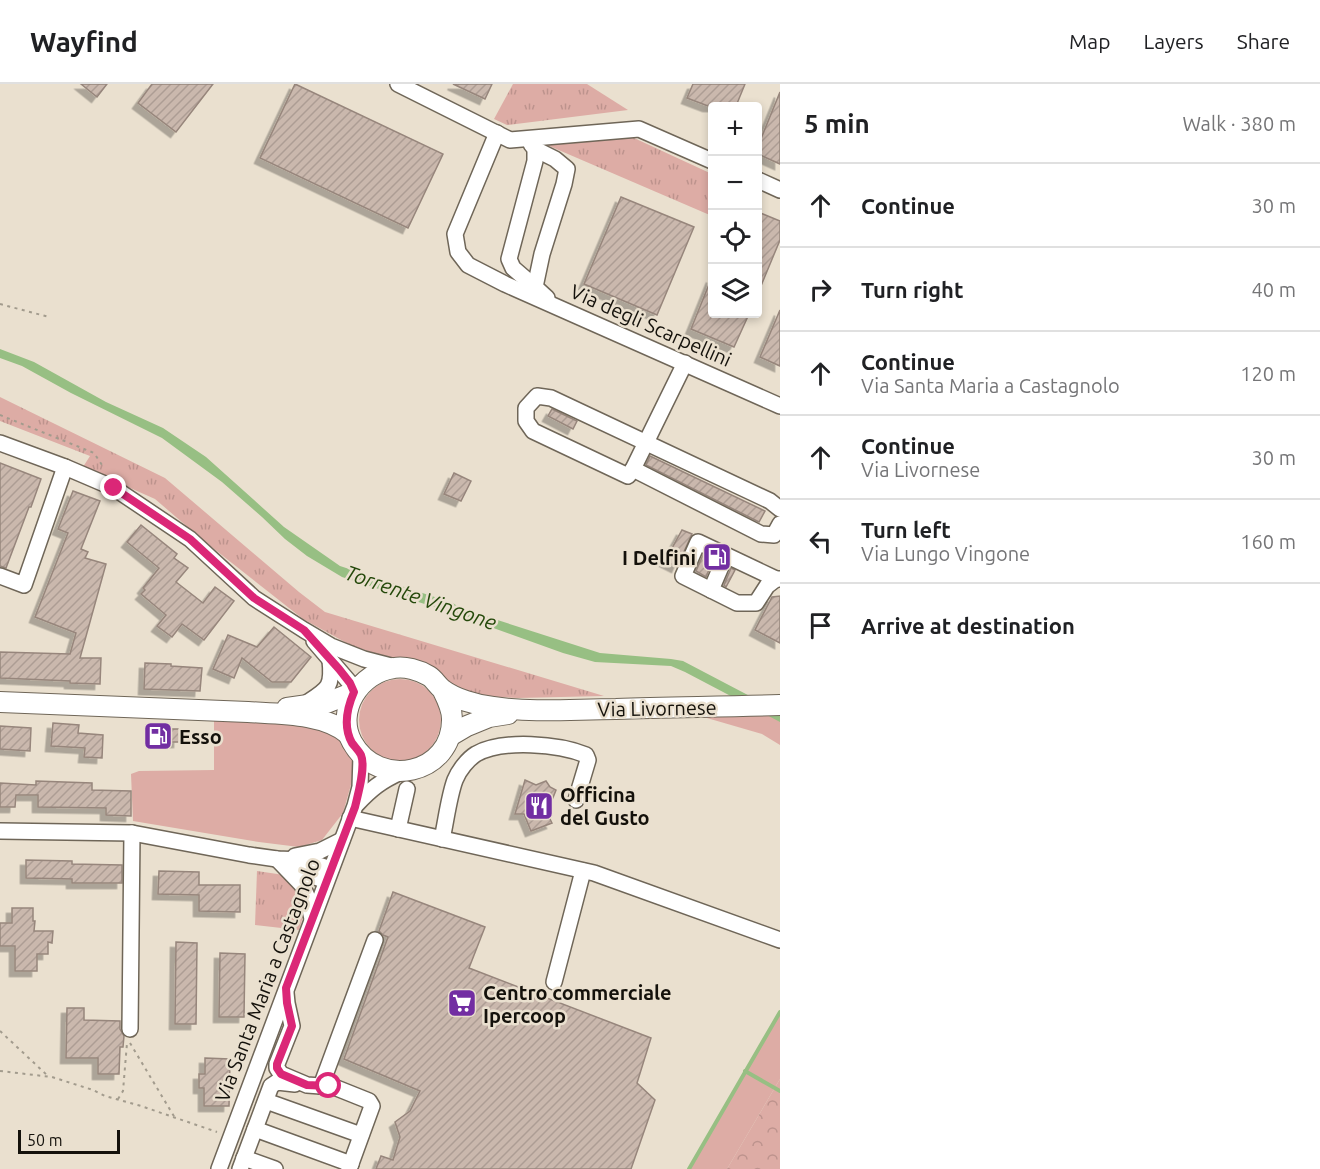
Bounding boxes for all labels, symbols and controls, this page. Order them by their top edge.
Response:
text: Wayfind [30,26,138,57]
text: Map [1069,29,1110,53]
text: Layers [1143,29,1204,53]
text: Share [1237,29,1290,53]
map controls [708,102,762,318]
button: + [708,102,762,156]
text: 5 min [804,109,870,138]
text: Walk · 380 m [1183,112,1296,135]
button: − [708,156,762,210]
icon: ahead [804,189,837,222]
text: Continue [861,193,955,218]
text: 30 m [1252,194,1296,217]
button: locate [708,210,762,264]
button: layers [708,264,762,318]
icon: right [804,273,837,306]
text: Turn right [861,277,963,302]
text: 40 m [1252,278,1296,301]
street label: Via degli Scarpellini [567,279,735,371]
text: Continue [861,349,955,374]
icon: ahead [804,357,837,390]
text: 120 m [1240,362,1296,385]
text: Via Santa Maria a Castagnolo [861,374,1120,397]
text: Continue [861,433,955,458]
icon: ahead [804,441,837,474]
text: 30 m [1252,446,1296,469]
text: Via Livornese [861,458,980,481]
route end [100,474,126,500]
text: Turn left [861,517,951,542]
icon: left [804,525,837,558]
text: 160 m [1240,530,1296,553]
fuel station icon: I Delfini [701,541,733,573]
text: Via Lungo Vingone [861,542,1030,565]
place label: I Delfini [622,546,696,569]
water label: Torrente Vingone [342,560,500,634]
icon: arrive [804,609,837,642]
text: Arrive at destination [861,613,1075,638]
street label: Via Livornese [597,695,717,721]
fuel station icon: Esso [142,720,174,752]
place label: Esso [179,725,222,748]
place label: Officina del Gusto [560,783,650,829]
restaurant icon: Officina del Gusto [523,790,555,822]
street label: Via Santa Maria a Castagnolo [210,855,324,1105]
place label: Centro commerciale Ipercoop [483,981,672,1027]
supermarket icon: Centro commerciale Ipercoop [446,987,478,1019]
route start [315,1072,341,1098]
scale bar [18,1127,120,1154]
text: 50 m [27,1131,63,1149]

